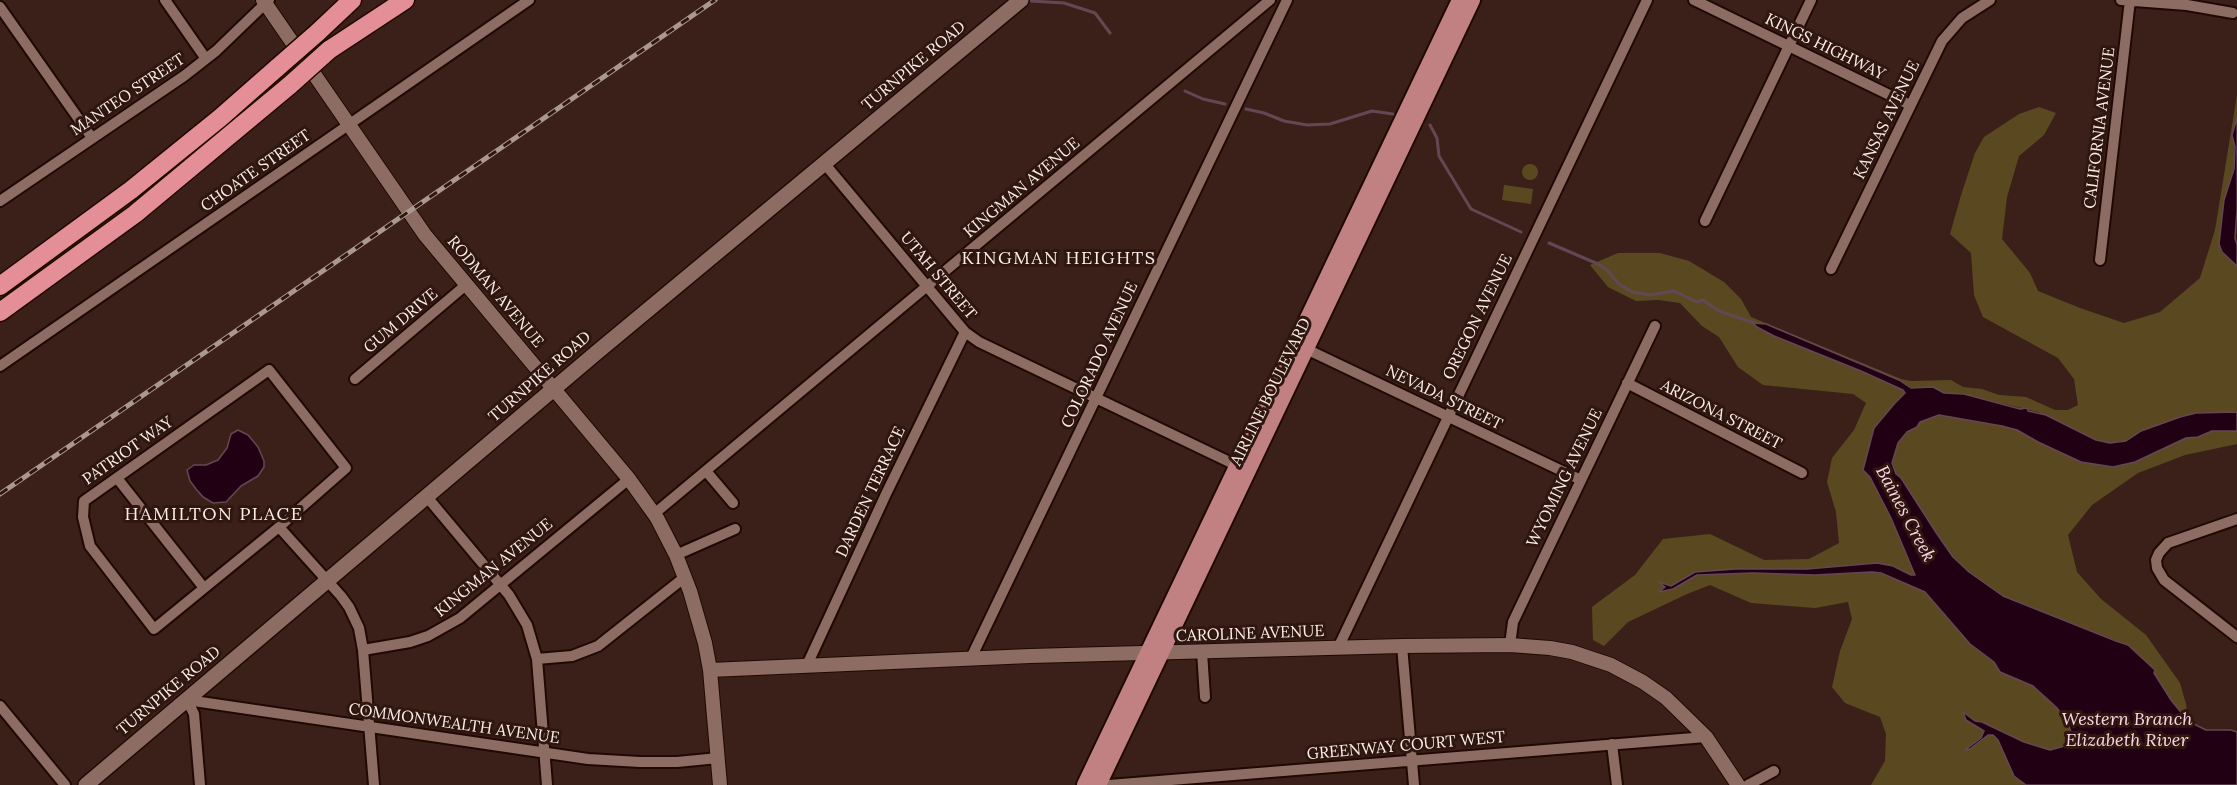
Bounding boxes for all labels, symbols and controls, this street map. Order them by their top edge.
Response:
street label: KINGS HIGHWAY [1762,10,1888,84]
street label: TURNPIKE ROAD [858,17,970,115]
street label: CALIFORNIA AVENUE [2081,46,2119,210]
street label: MANTEO STREET [67,50,189,140]
street label: KANSAS AVENUE [1850,58,1924,182]
street label: CHOATE STREET [197,126,315,216]
street label: KINGMAN AVENUE [960,134,1084,242]
street label: UTAH STREET [896,228,980,324]
street label: RODMAN AVENUE [443,232,547,352]
district label: KINGMAN HEIGHTS [962,248,1156,270]
street label: OREGON AVENUE [1439,251,1517,383]
street label: COLORADO AVENUE [1058,279,1142,431]
street label: GUM DRIVE [360,285,442,357]
street label: AIRLINE BOULEVARD [1227,315,1315,469]
street label: TURNPIKE ROAD [485,327,595,427]
street label: NEVADA STREET [1383,361,1505,435]
street label: ARIZONA STREET [1657,376,1785,454]
street label: WYOMING AVENUE [1523,406,1607,550]
street label: PATRIOT WAY [79,413,177,489]
street label: DARDEN TERRACE [832,424,910,560]
water label: Baines Creek [1871,462,1939,566]
district label: HAMILTON PLACE [125,504,303,526]
street label: KINGMAN AVENUE [431,515,557,621]
street label: CAROLINE AVENUE [1175,622,1325,646]
street label: TURNPIKE ROAD [113,642,225,740]
street label: COMMONWEALTH AVENUE [347,700,561,748]
water label: Western Branch Elizabeth River [2062,709,2192,752]
street label: GREENWAY COURT WEST [1306,728,1506,764]

